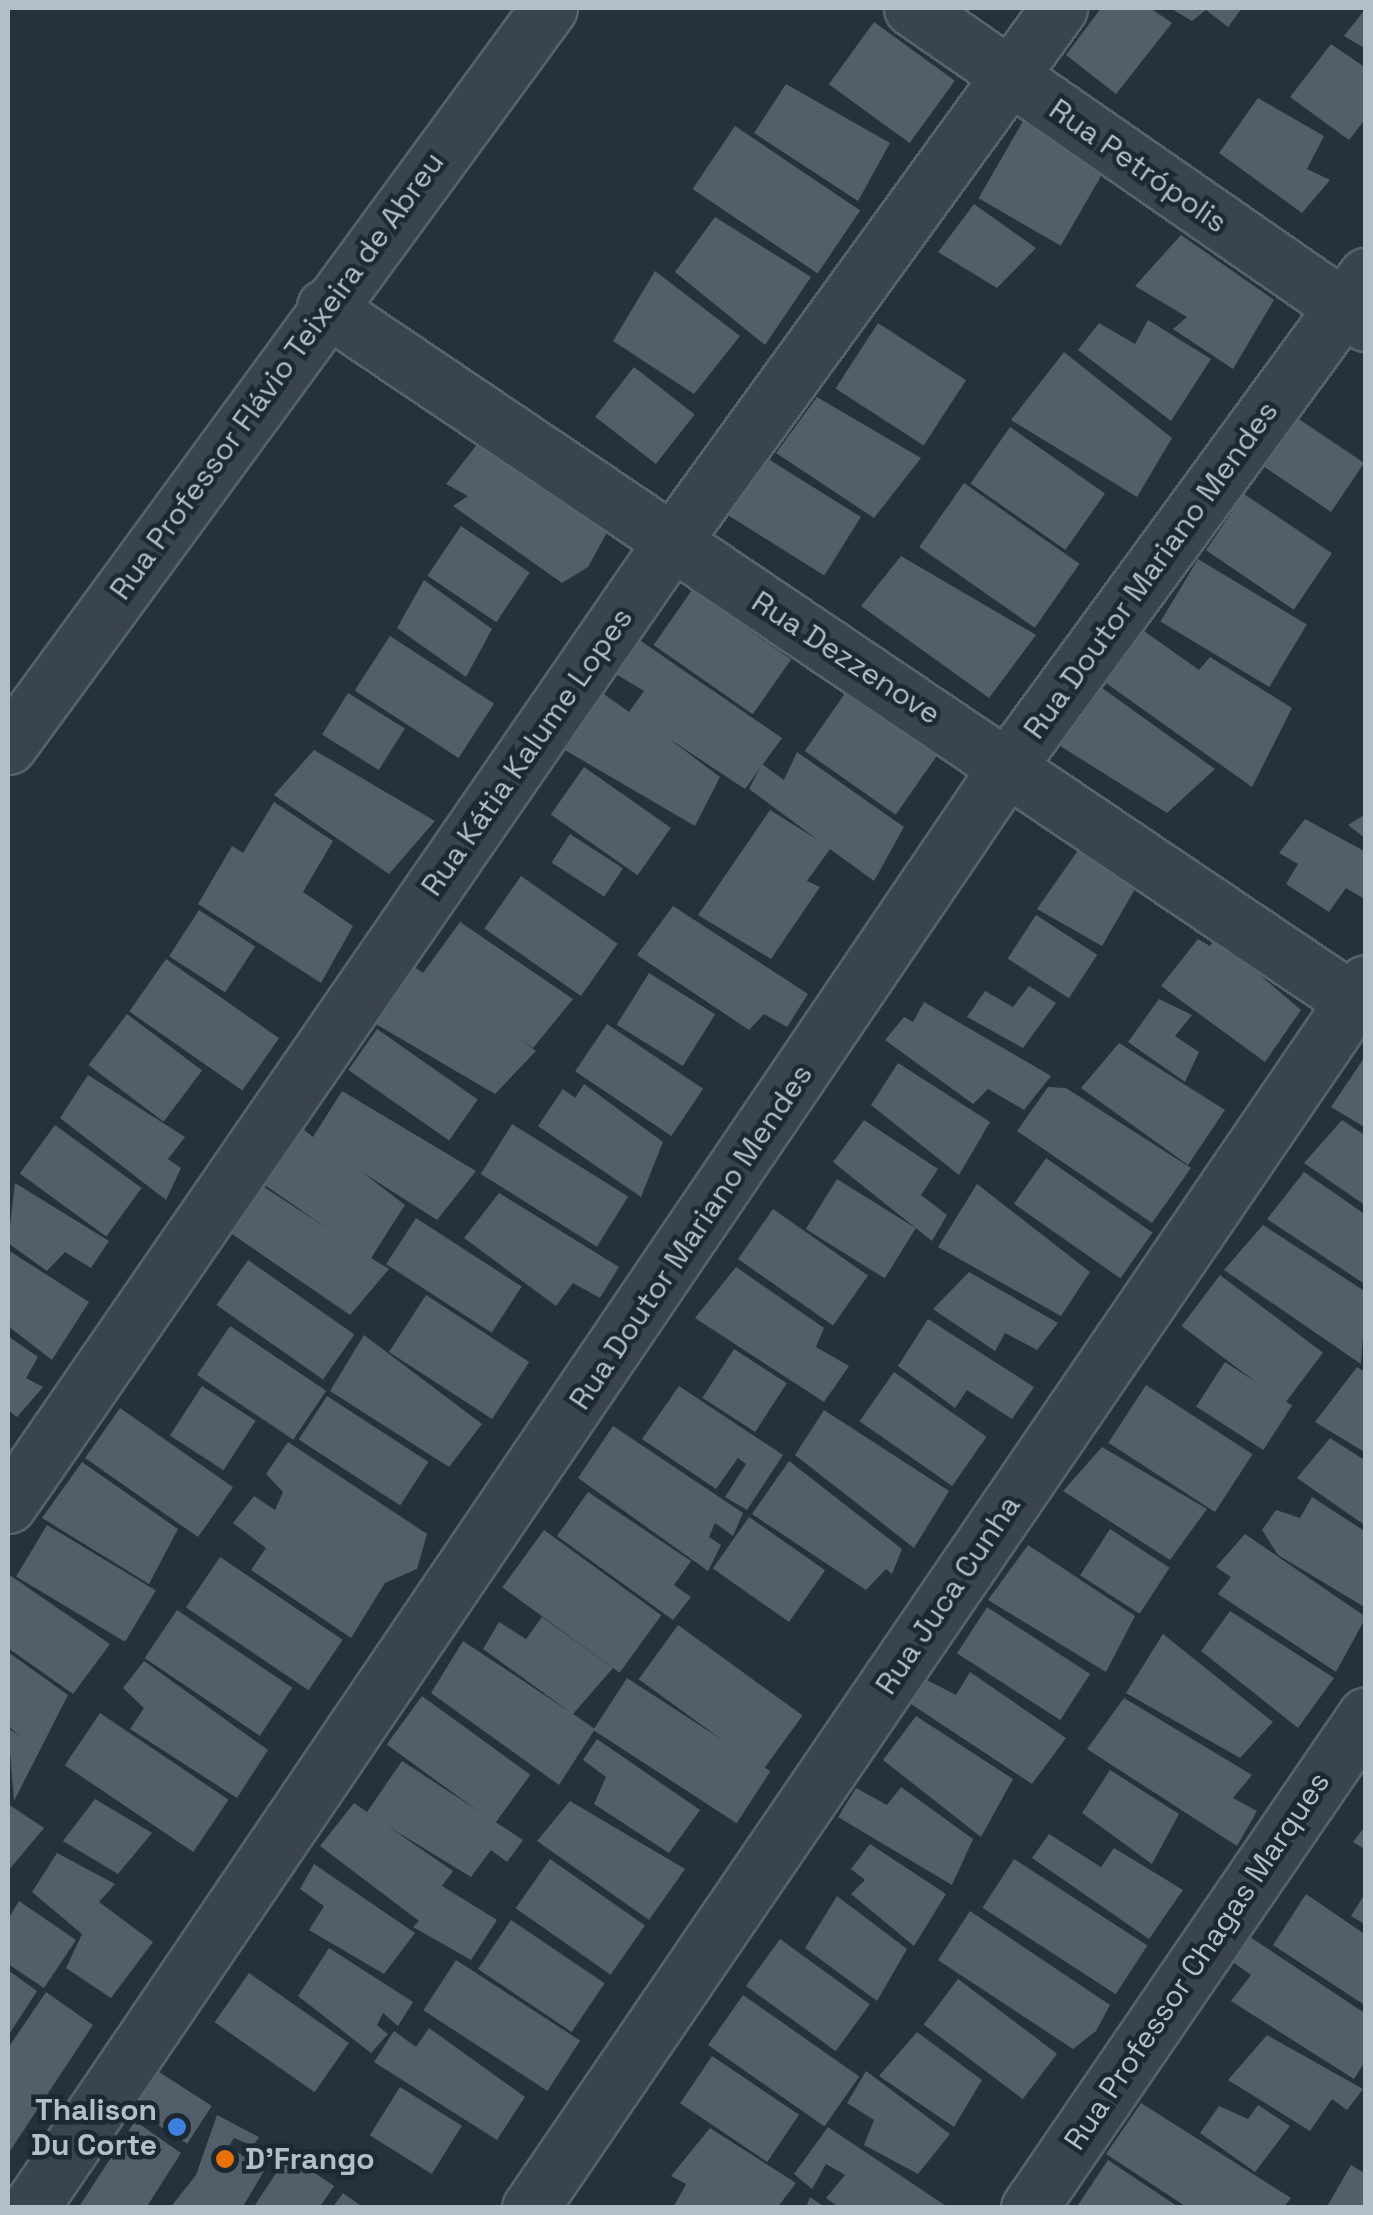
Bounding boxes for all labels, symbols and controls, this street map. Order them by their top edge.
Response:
street label: Rua Petrópolis [1042,91,1234,241]
street label: Rua Professor Flávio Teixeira de Abreu [102,145,452,607]
street label: Rua Doutor Mariano Mendes [1016,394,1286,746]
street label: Rua Dezzenove [745,584,947,732]
street label: Rua Kátia Kalume Lopes [414,601,640,903]
street label: Rua Doutor Mariano Mendes [562,1058,820,1416]
street label: Rua Juca Cunha [868,1489,1028,1701]
street label: Rua Professor Chagas Marques [1057,1765,1337,2157]
place label: Thalison Du Corte [31,2092,157,2162]
marker: Thalison Du Corte [166,2116,188,2138]
place label: D'Frango [245,2141,375,2177]
marker: D'Frango [214,2148,236,2170]

